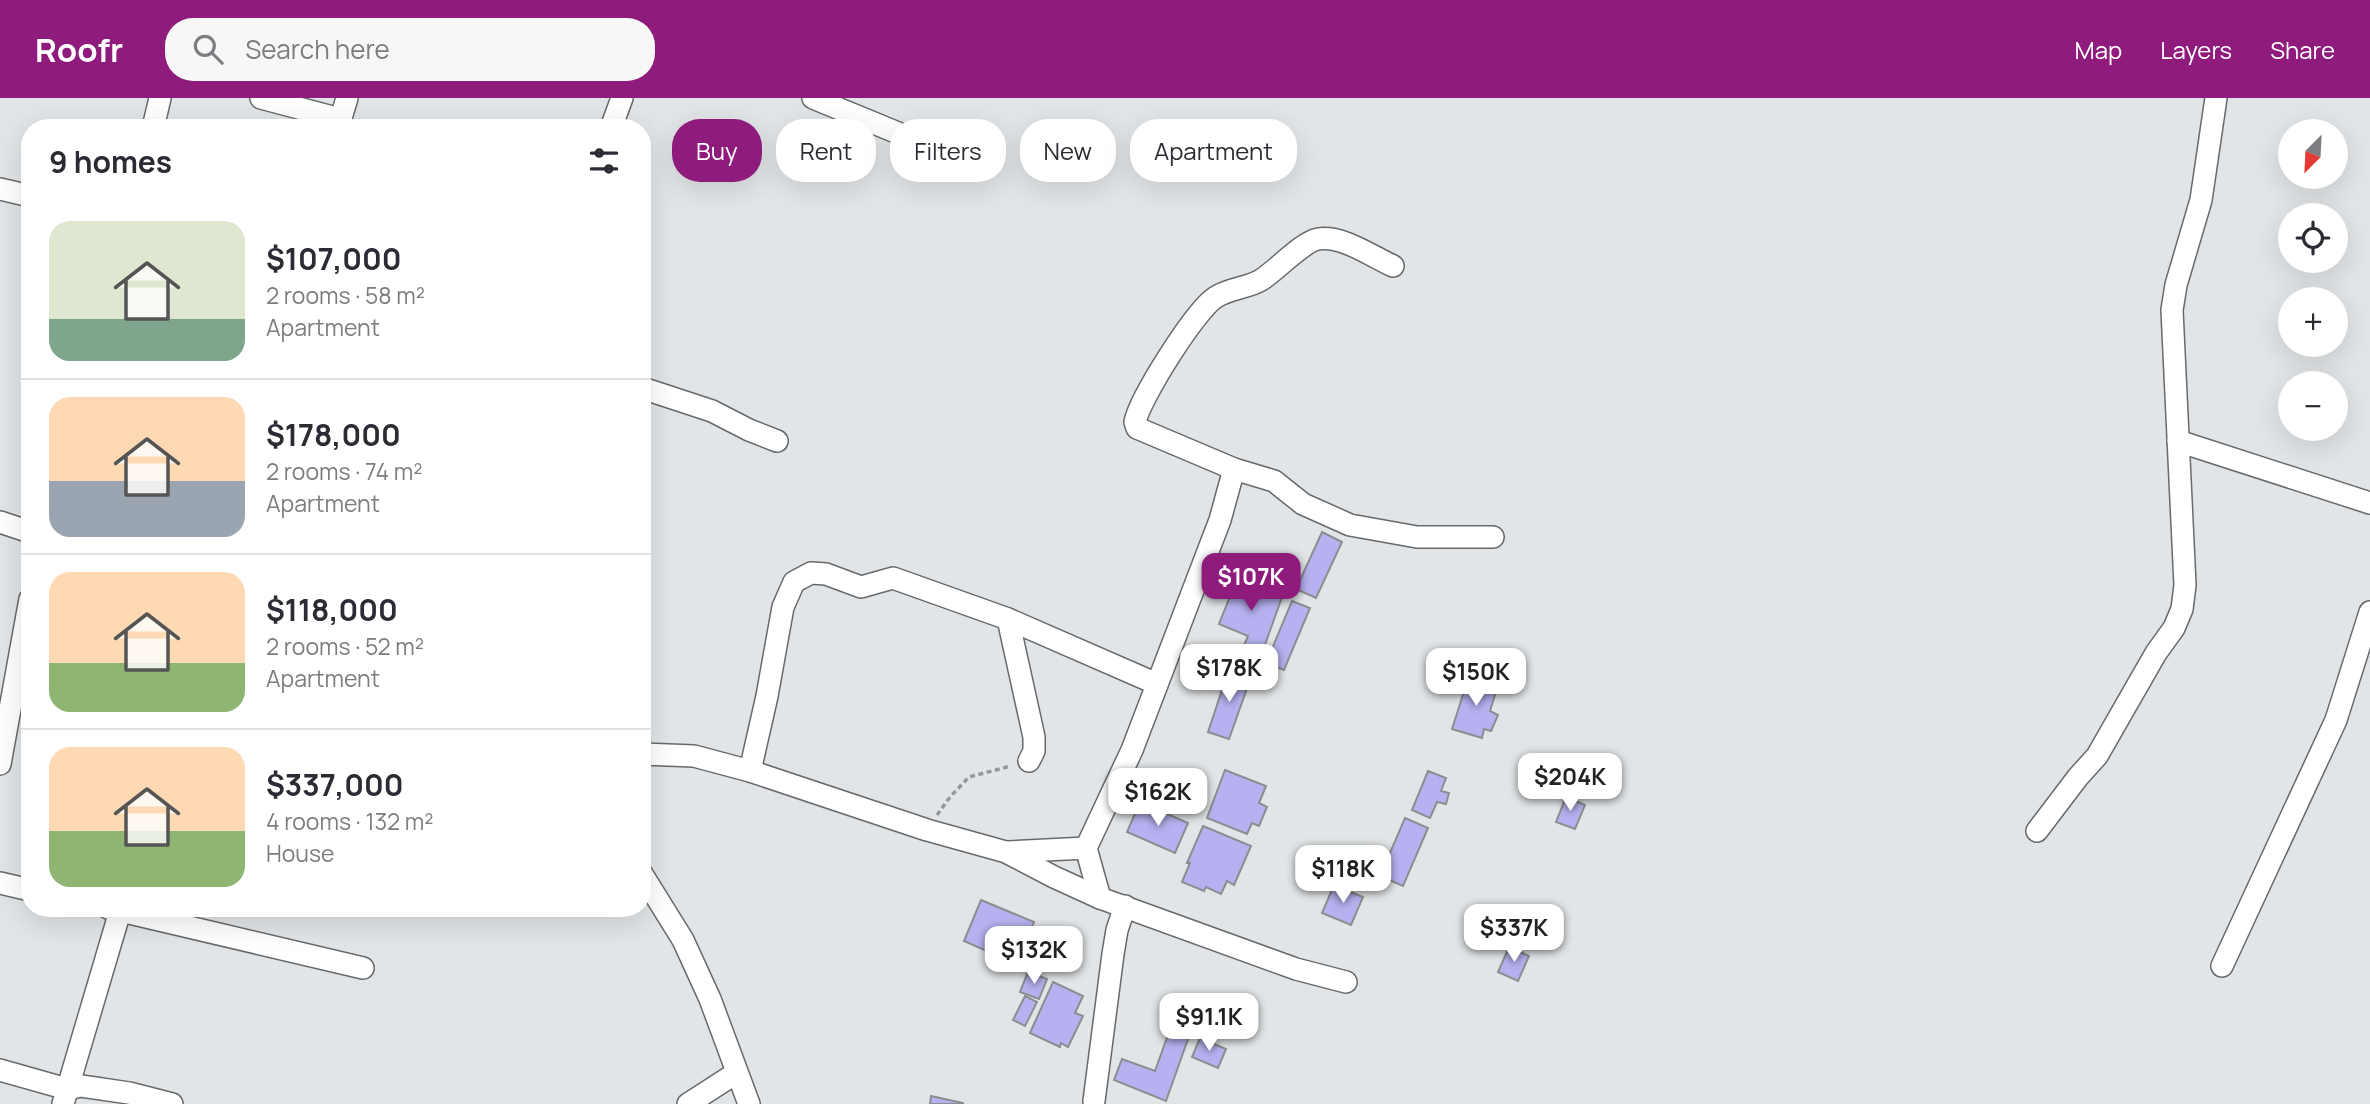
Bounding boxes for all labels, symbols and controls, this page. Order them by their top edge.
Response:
search box [165,18,655,81]
text: Roofr [35,27,123,72]
icon: search [189,30,227,68]
text: Search here [245,31,390,67]
text: Map [2075,33,2122,66]
text: Layers [2160,33,2232,66]
text: Share [2270,33,2335,66]
chip: Buy [672,119,762,182]
chip: Rent [776,119,876,182]
chip: Filters [890,119,1006,182]
chip: New [1020,119,1116,182]
chip: Apartment [1130,119,1297,182]
north arrow [2278,119,2348,189]
map controls [2278,119,2348,441]
text: 9 homes [49,141,172,182]
icon: filters [585,142,623,180]
button: locate [2278,203,2348,273]
text: $107,000 [266,238,402,279]
icon: home [105,249,189,333]
text: 2 rooms · 58 m² [266,279,425,311]
button: + [2278,287,2348,357]
text: Apartment [266,311,380,343]
button: − [2278,371,2348,441]
text: $178,000 [266,414,401,455]
icon: home [105,425,189,509]
text: 2 rooms · 74 m² [266,455,422,487]
text: Apartment [266,487,380,519]
pin: $107K [1202,554,1300,613]
text: $107K [1218,560,1284,592]
text: $118,000 [266,589,398,630]
icon: home [105,600,189,684]
text: 2 rooms · 52 m² [266,630,424,662]
pin: $178K [1180,644,1278,704]
pin: $150K [1427,648,1525,708]
text: $178K [1196,651,1262,683]
text: $150K [1442,655,1510,687]
text: Apartment [266,662,380,694]
pin: $204K [1521,754,1619,813]
text: $204K [1534,760,1606,792]
text: $337,000 [266,764,404,805]
pin: $162K [1109,768,1207,828]
icon: home [105,775,189,859]
text: $162K [1124,775,1192,807]
text: 4 rooms · 132 m² [266,805,434,837]
text: House [266,837,335,869]
pin: $118K [1294,846,1392,905]
text: $118K [1311,852,1375,884]
pin: $337K [1465,904,1563,964]
text: $337K [1480,911,1548,943]
pin: $132K [985,926,1083,986]
text: $132K [1001,933,1067,965]
pin: $91.1K [1152,993,1266,1053]
text: $91.1K [1175,1000,1243,1032]

